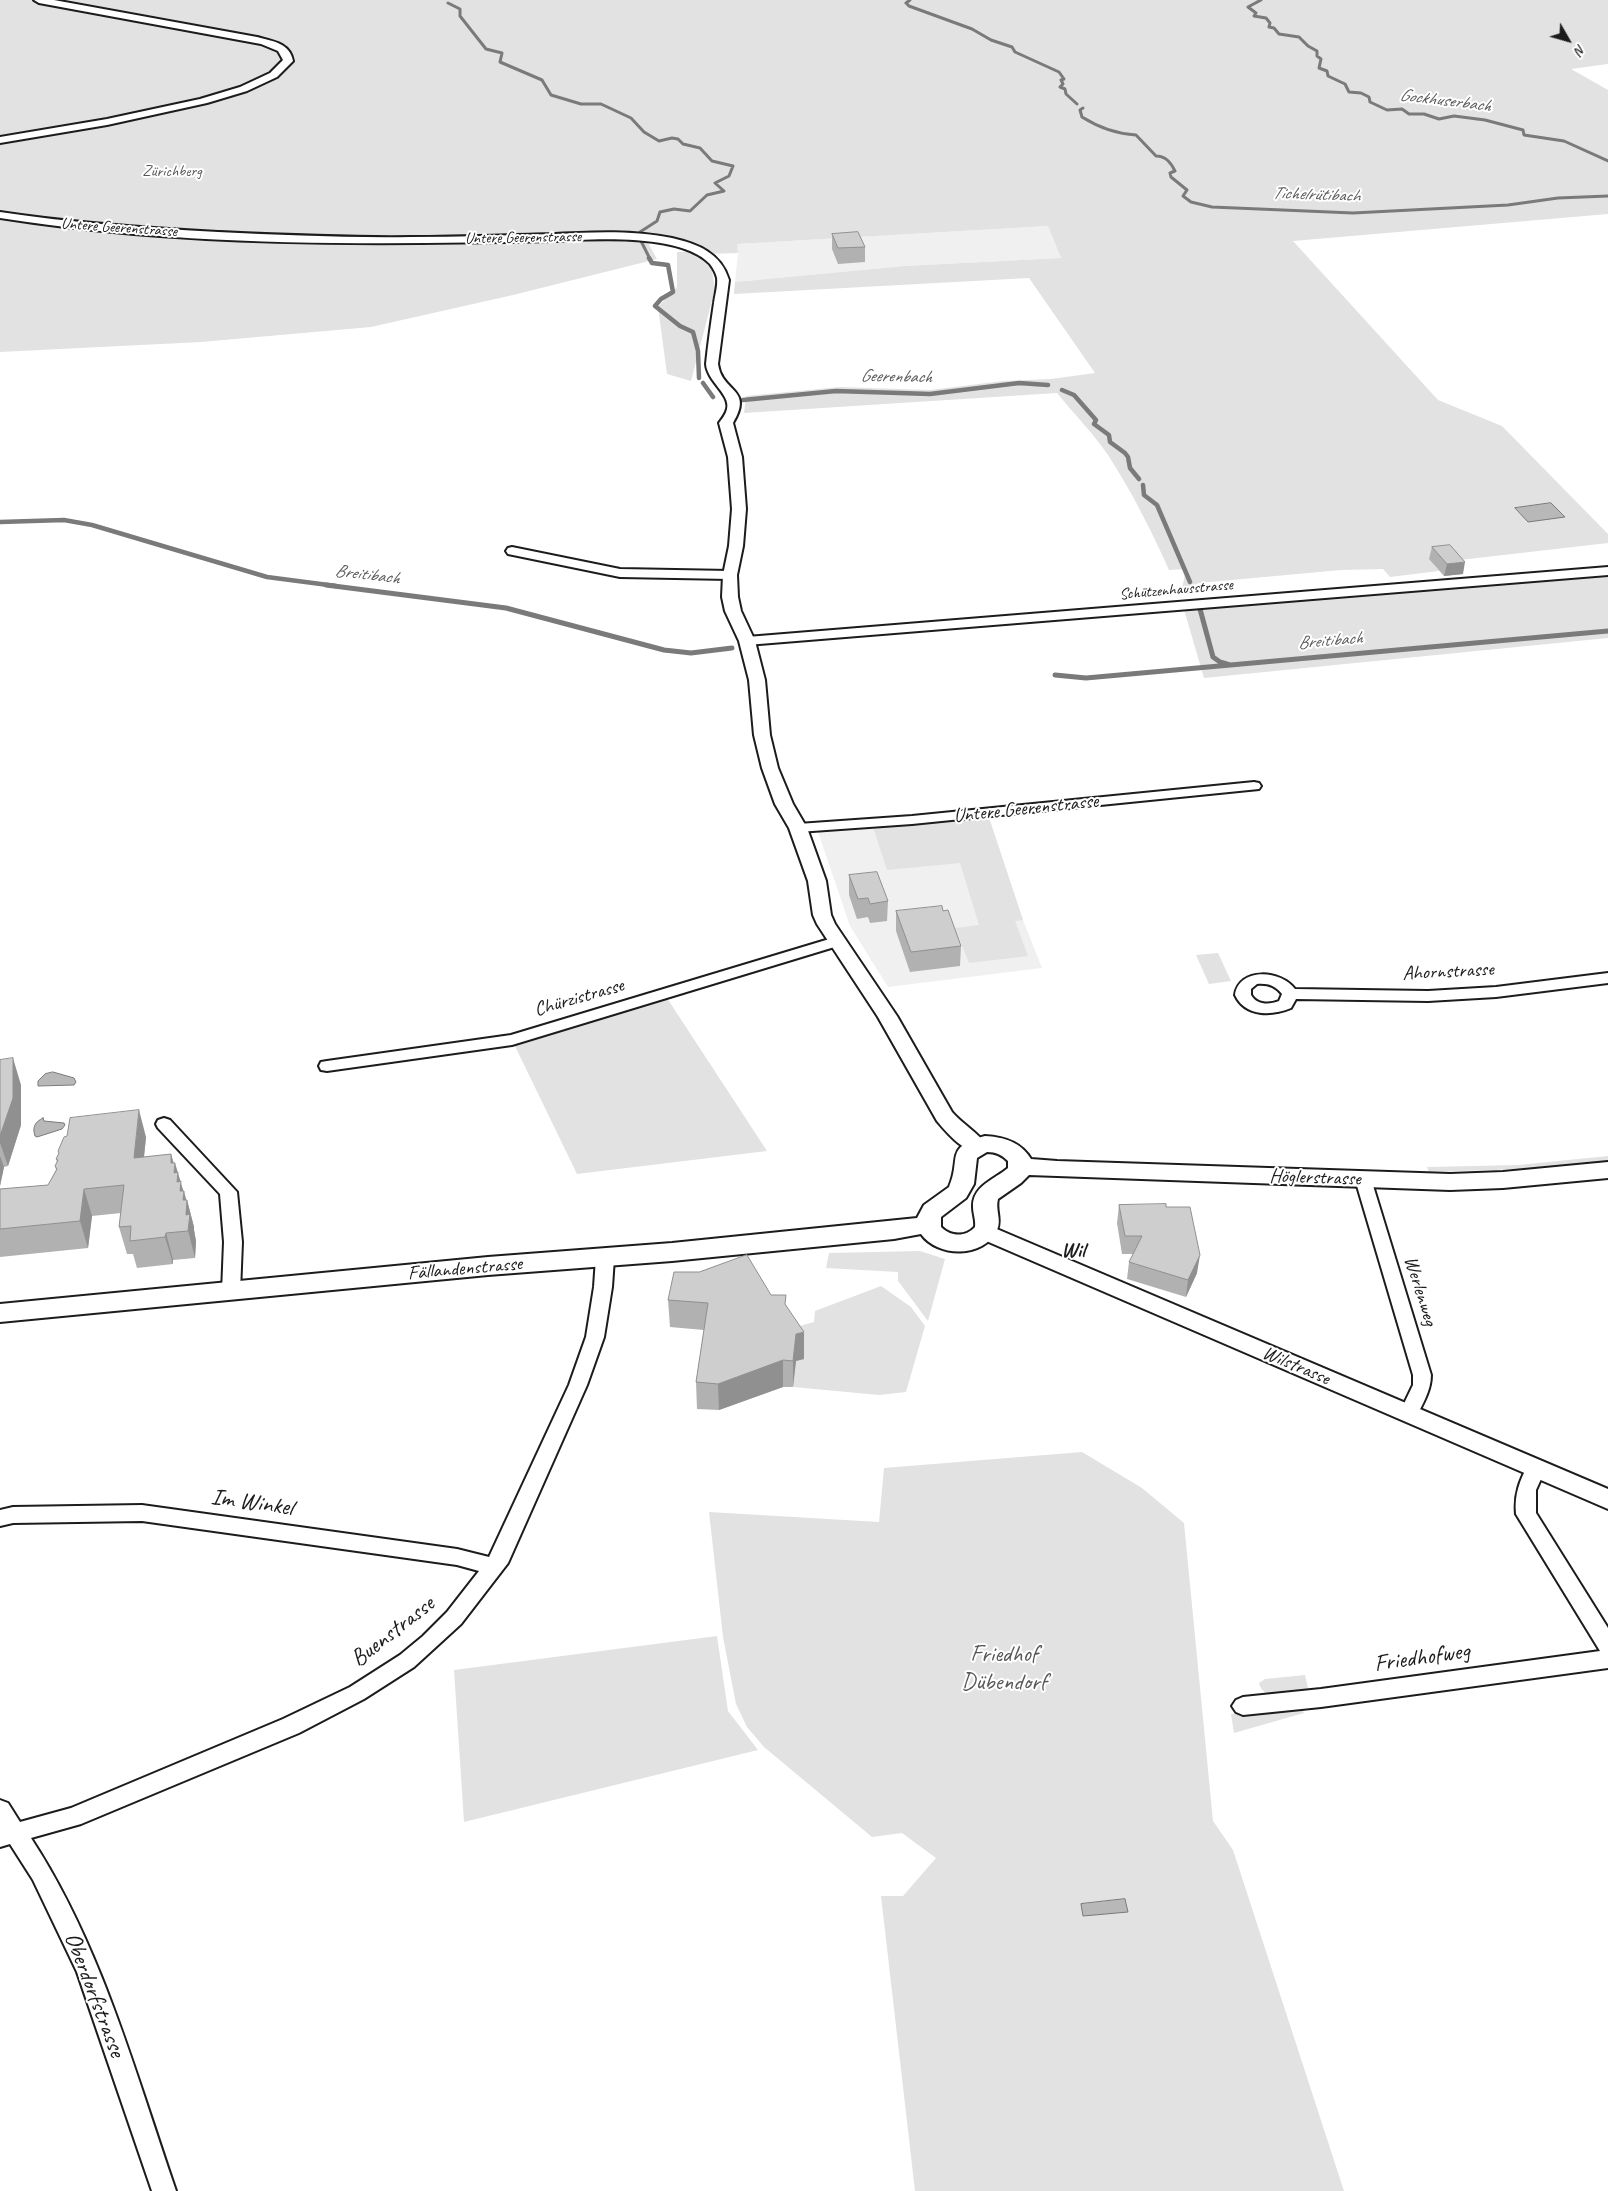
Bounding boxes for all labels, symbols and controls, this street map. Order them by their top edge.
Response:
north arrow [1543,15,1593,65]
text: N [1571,41,1590,58]
water label: Gockhuserbach [1398,85,1492,117]
park label: Zürichberg [142,162,202,182]
water label: Tichelrütibach [1272,183,1360,207]
street label: Untere Geerenstrasse [60,214,178,242]
street label: Untere Geerenstrasse [465,227,581,249]
water label: Geerenbach [860,366,932,388]
water label: Breitibach [334,560,400,590]
street label: Schützenhausstrasse [1118,575,1234,605]
water label: Breitibach [1297,627,1363,655]
street label: Untere Geerenstrasse [953,789,1099,829]
street label: Ahornstrasse [1402,958,1494,986]
street label: Chürzistrasse [531,974,627,1022]
street label: Höglerstrasse [1269,1164,1361,1192]
district label: Wil [1061,1238,1085,1264]
street label: Fällandenstrasse [407,1252,523,1286]
street label: Werlenweg [1398,1253,1442,1329]
street label: Wilstrasse [1259,1341,1333,1391]
street label: Im Winkel [209,1483,295,1523]
street label: Buenstrasse [345,1590,441,1674]
street label: Friedhofweg [1372,1637,1472,1679]
park label: Friedhof Dübendorf [961,1641,1047,1697]
street label: Oberdorfstrasse [57,1929,131,2061]

